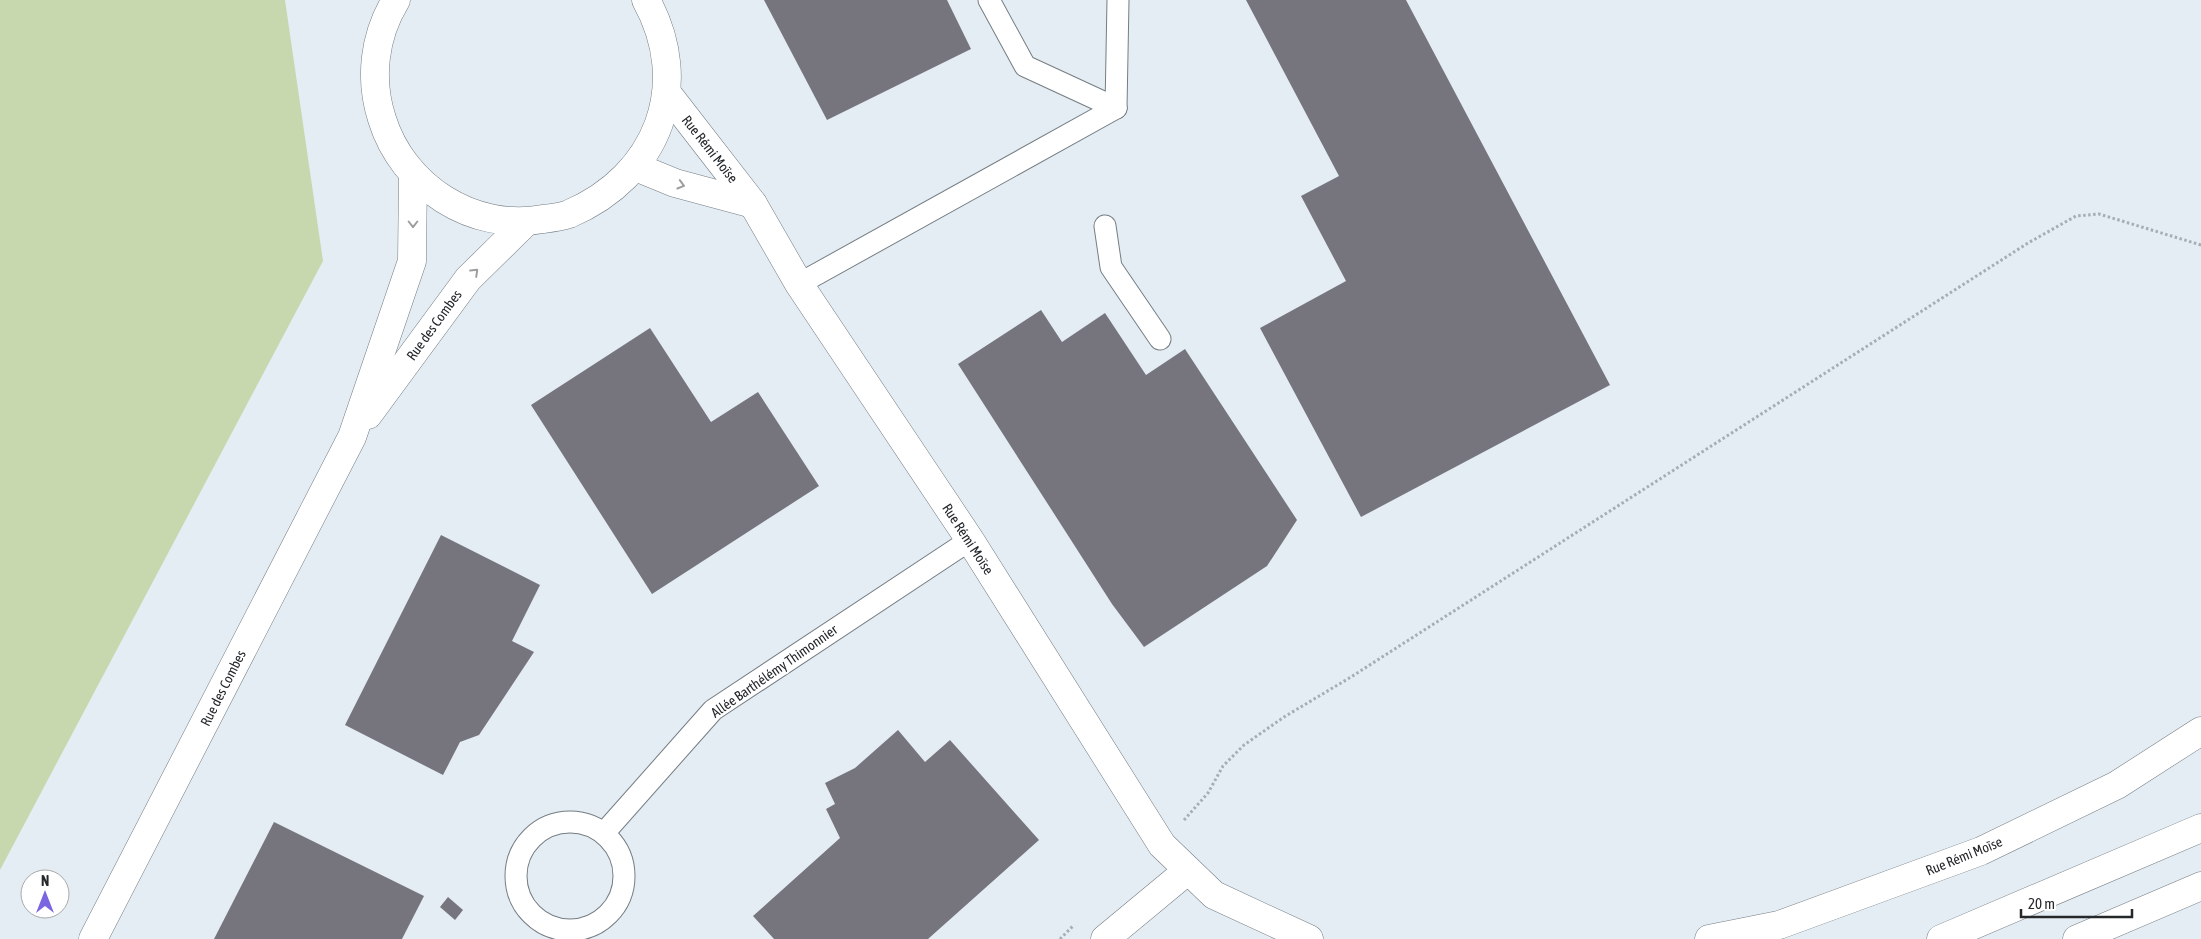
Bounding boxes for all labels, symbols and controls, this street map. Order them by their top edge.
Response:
street label: Rue Rémi Moïse [679,112,741,186]
one-way arrow [676,179,685,189]
one-way arrow [408,220,418,228]
one-way arrow [470,268,479,277]
street label: Rue des Combes [403,287,465,363]
street label: Rue Rémi Moïse [939,501,997,577]
street label: Allée Barthélémy Thimonnier [708,621,841,721]
street label: Rue des Combes [197,647,249,729]
street label: Rue Rémi Moïse [1923,833,2005,879]
north arrow [20,869,70,919]
text: N [41,873,49,889]
scale bar [2021,886,2132,918]
text: 20 m [2028,895,2055,912]

